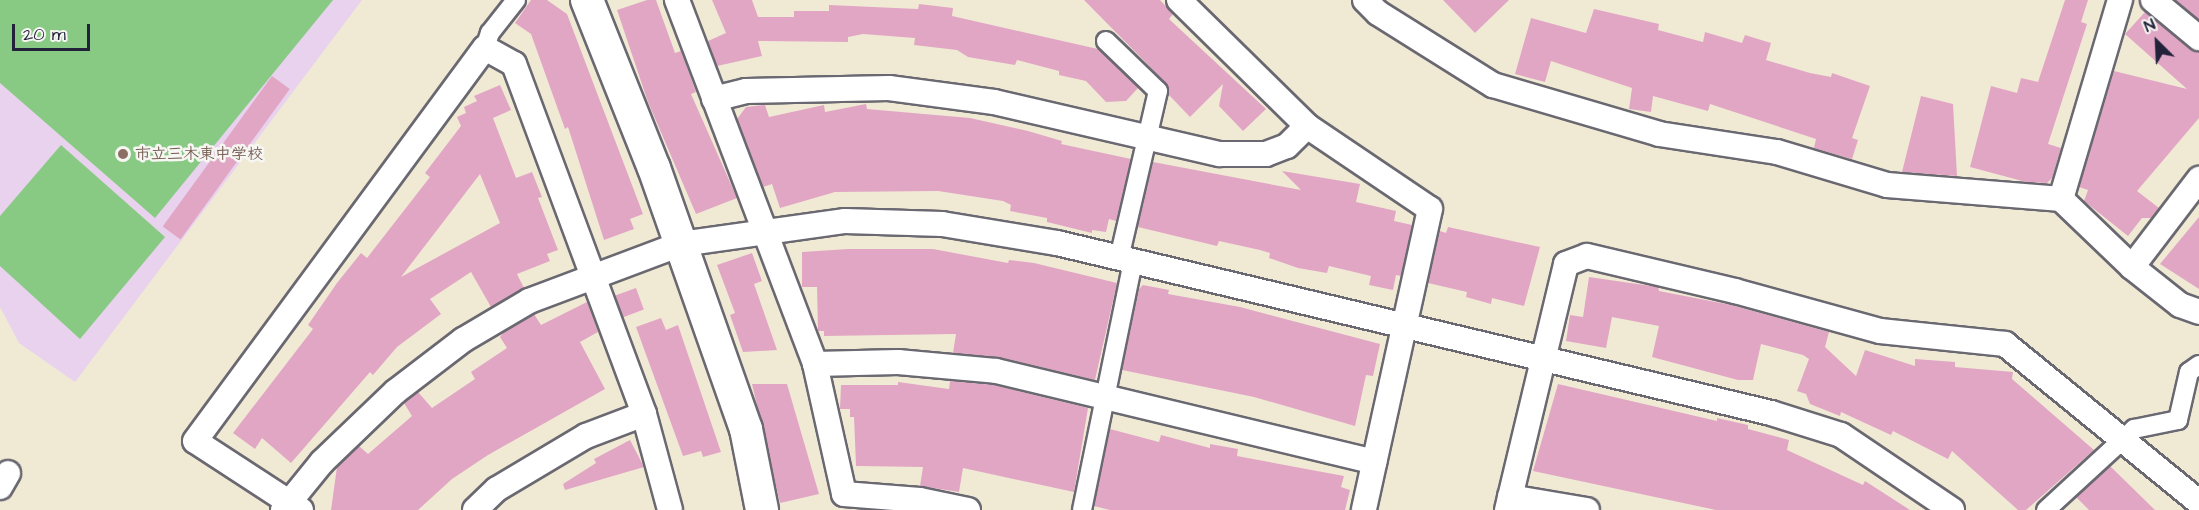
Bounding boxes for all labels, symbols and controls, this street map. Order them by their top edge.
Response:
scale bar [15,12,93,50]
north arrow [2127,12,2187,72]
text: N [2141,13,2159,38]
text: 20 m [23,22,66,47]
place label: 市立三木東中学校 [135,144,263,164]
marker: 市立三木東中学校 [116,147,130,161]

